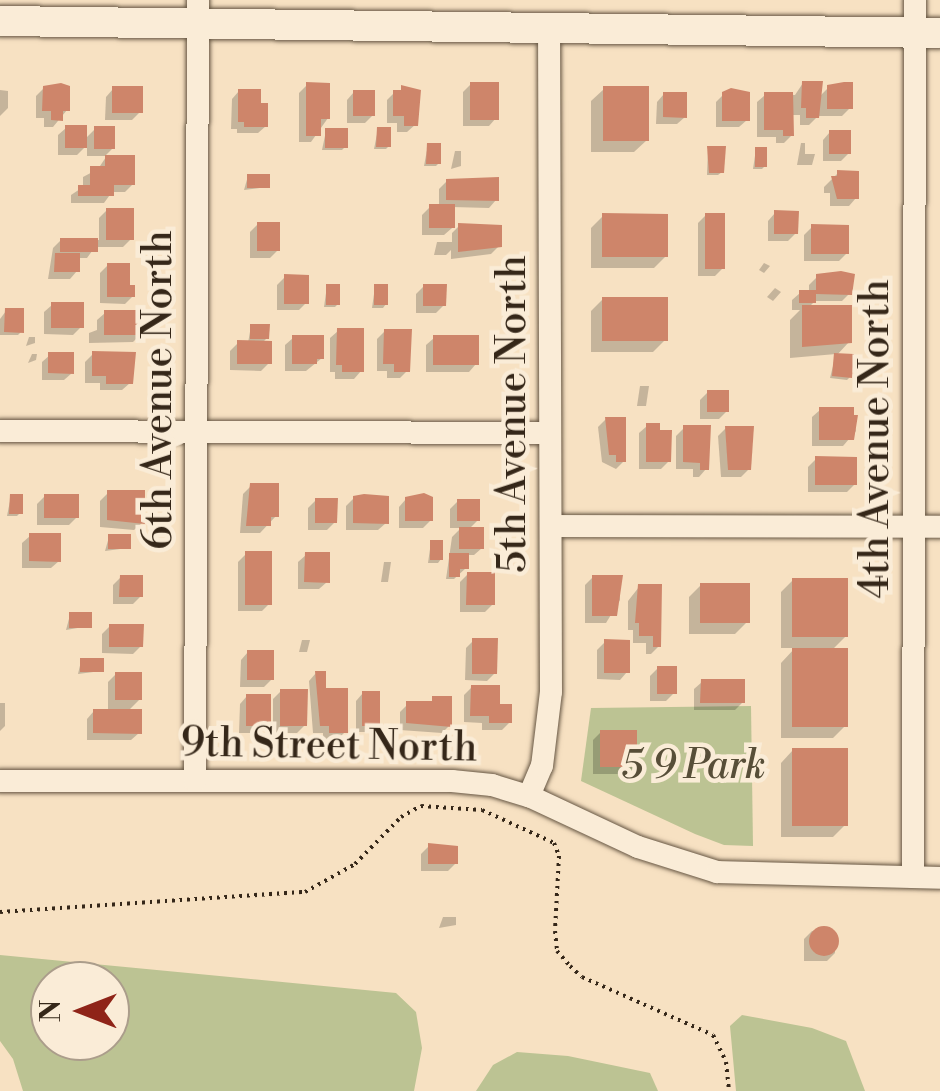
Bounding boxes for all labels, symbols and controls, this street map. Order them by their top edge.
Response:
street label: 6th Avenue North [135,230,183,550]
street label: 5th Avenue North [489,255,537,573]
street label: 4th Avenue North [852,279,900,599]
street label: 9th Street North [180,719,478,773]
park label: 5 9 Park [620,742,766,790]
north arrow [30,961,130,1061]
text: N [34,1000,69,1022]

